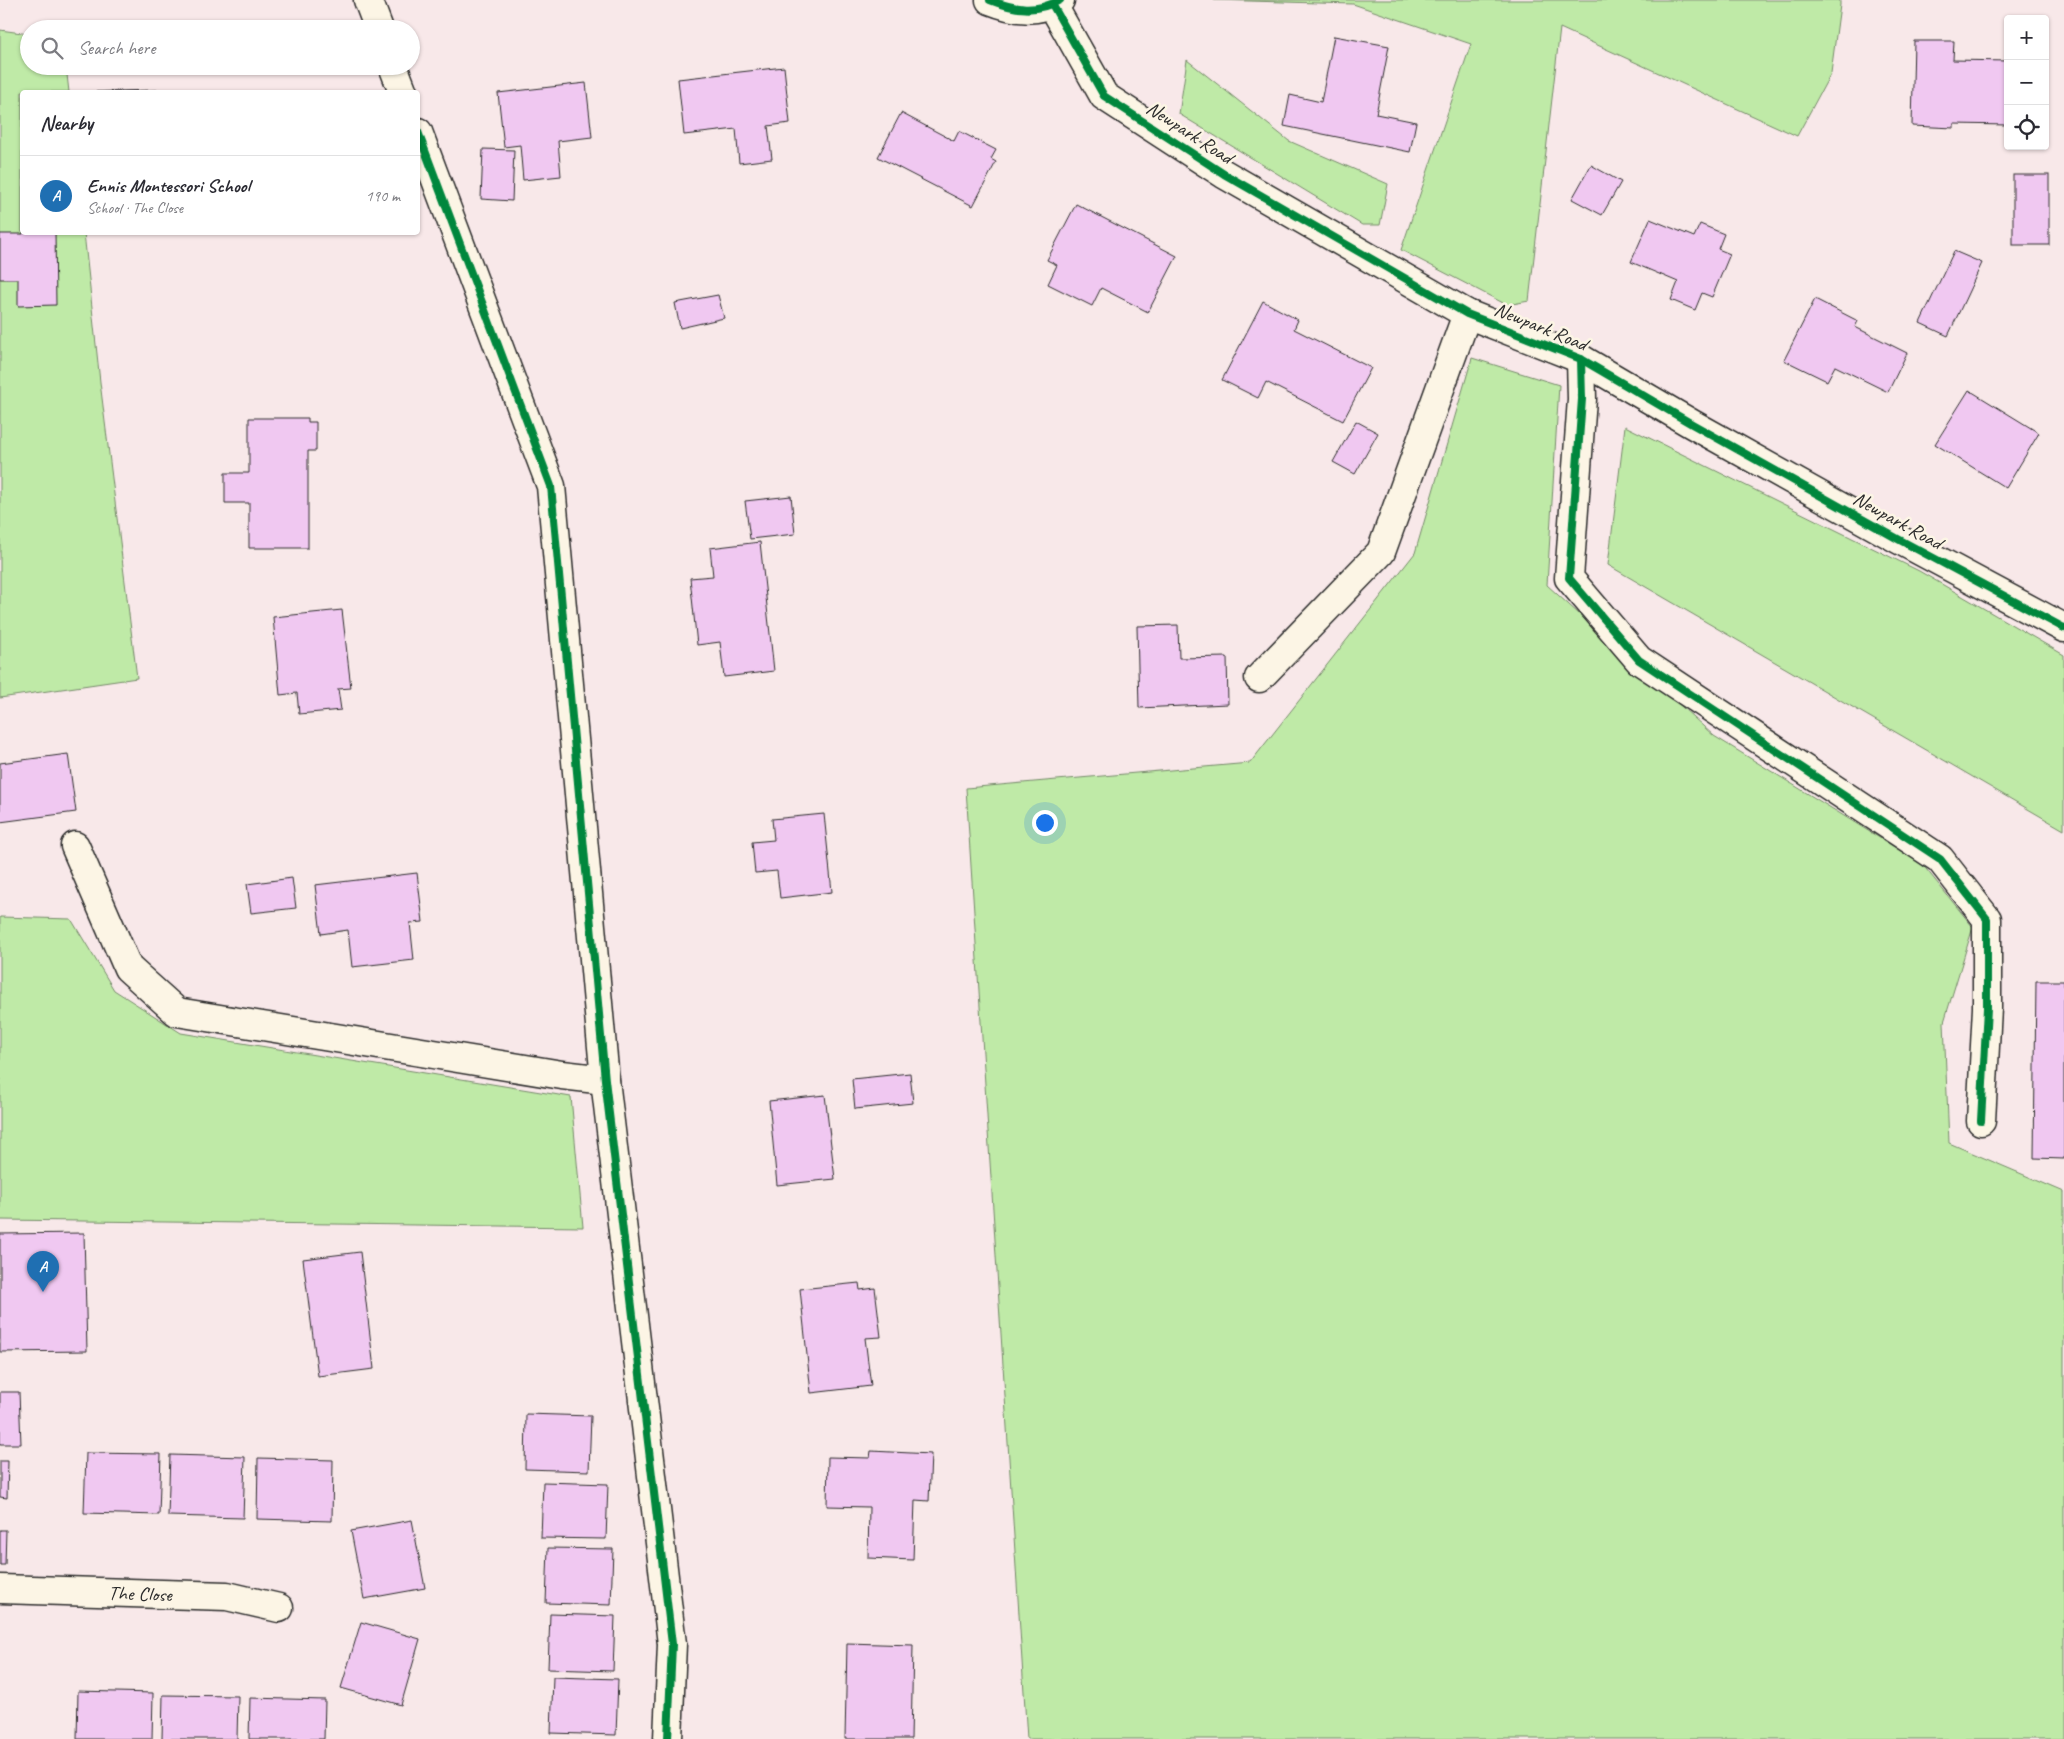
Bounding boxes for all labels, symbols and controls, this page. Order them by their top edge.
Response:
map controls [2004,15,2049,150]
button: + [2004,15,2049,60]
search box [20,20,420,75]
icon: search [38,34,66,62]
text: Search here [78,36,155,60]
button: − [2004,60,2049,105]
street label: Newpark Road [1142,95,1240,171]
button: locate [2004,105,2049,150]
text: Nearby [40,110,93,136]
text: Ennis Montessori School [87,174,250,198]
text: A [52,186,60,206]
text: 190 m [366,186,400,206]
text: School · The Close [87,198,183,218]
street label: Newpark Road [1491,296,1594,358]
street label: Newpark Road [1849,486,1949,557]
your location [1032,810,1058,836]
pin: A [27,1251,59,1292]
street label: The Close [108,1580,174,1607]

